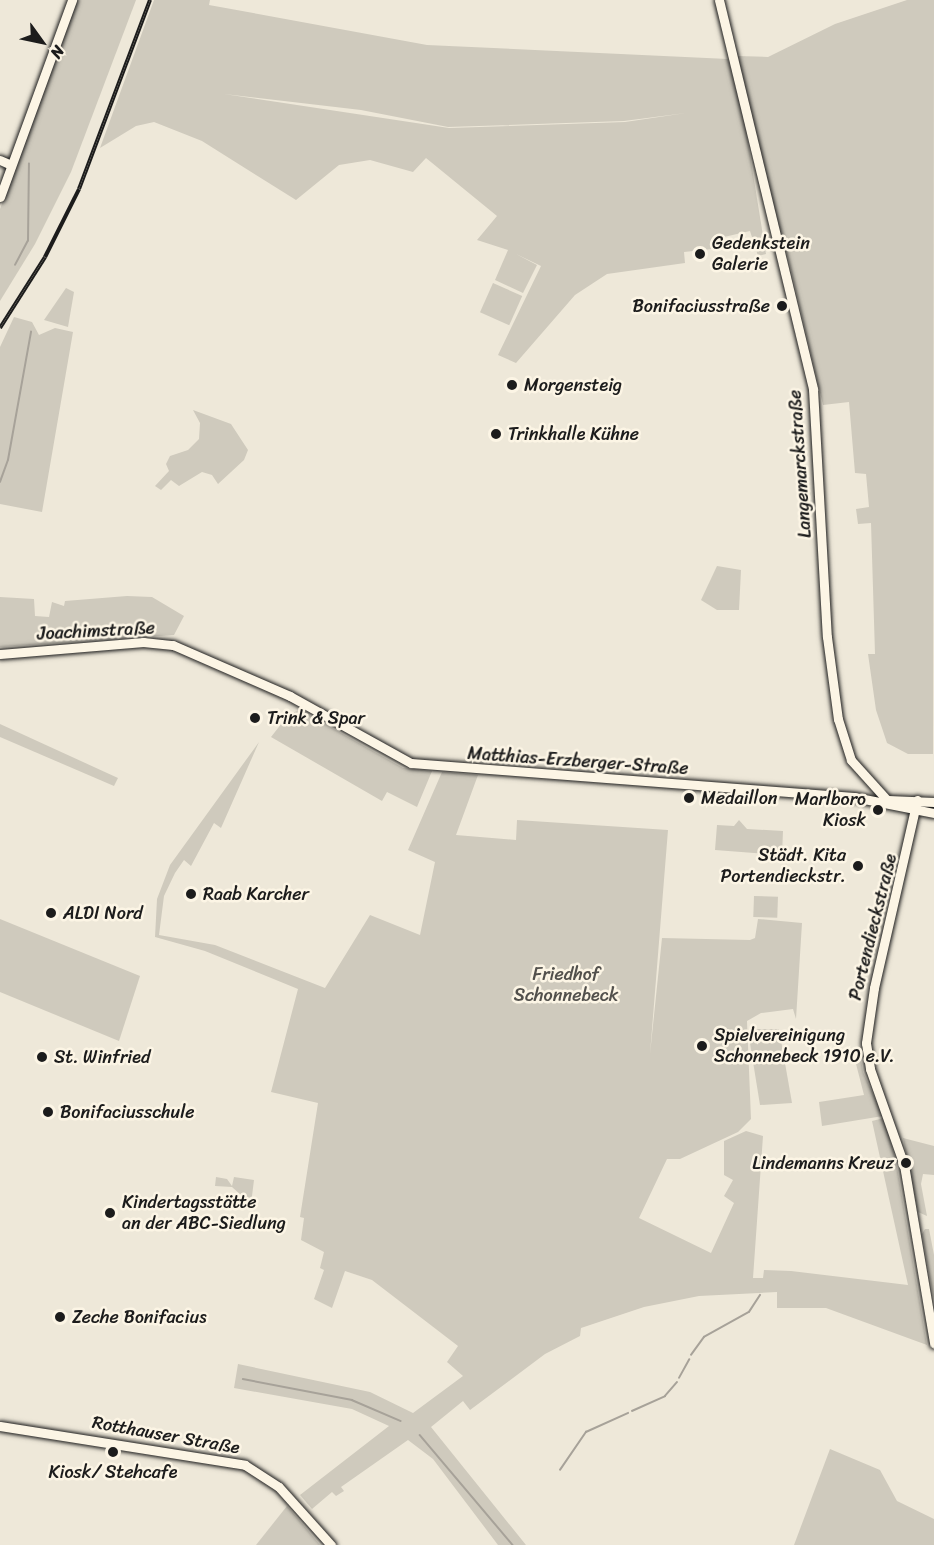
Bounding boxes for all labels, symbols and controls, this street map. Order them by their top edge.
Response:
north arrow [12,12,72,72]
text: N [42,40,73,65]
place label: Gedenkstein Galerie [712,233,810,276]
marker: Gedenkstein Galerie [693,247,707,261]
place label: Bonifaciusstraße [632,295,770,317]
marker: Bonifaciusstraße [775,299,789,313]
place label: Morgensteig [524,374,622,396]
marker: Morgensteig [505,378,519,392]
street label: Langemarckstraße [784,389,816,539]
place label: Trinkhalle Kühne [508,423,639,445]
marker: Trinkhalle Kühne [489,427,503,441]
street label: Joachimstraße [36,617,156,645]
place label: Trink & Spar [267,707,365,729]
marker: Trink & Spar [248,711,262,725]
street label: Matthias-Erzberger-Straße [467,742,689,780]
place label: Medaillon [701,787,778,809]
place label: Marlboro Kiosk [795,789,866,832]
marker: Medaillon [682,791,696,805]
marker: Marlboro Kiosk [871,803,885,817]
place label: Städt. Kita Portendieckstr. [720,845,846,888]
street label: Portendieckstraße [844,851,902,1003]
marker: Städt. Kita Portendieckstr. [851,859,865,873]
place label: Raab Karcher [203,883,309,905]
marker: Raab Karcher [184,887,198,901]
place label: ALDI Nord [63,902,143,924]
marker: ALDI Nord [44,906,58,920]
park label: Friedhof Schonnebeck [514,964,618,1006]
place label: Spielvereinigung Schonnebeck 1910 e.V. [714,1025,895,1068]
marker: Spielvereinigung Schonnebeck 1910 e.V. [695,1039,709,1053]
place label: St. Winfried [54,1046,150,1068]
marker: St. Winfried [35,1050,49,1064]
place label: Bonifaciusschule [60,1101,195,1123]
marker: Bonifaciusschule [41,1105,55,1119]
place label: Lindemanns Kreuz [752,1152,894,1174]
marker: Lindemanns Kreuz [899,1156,913,1170]
place label: Kindertagsstätte an der ABC-Siedlung [122,1192,286,1234]
marker: Kindertagsstätte an der ABC-Siedlung [103,1206,117,1220]
place label: Zeche Bonifacius [72,1306,207,1328]
marker: Zeche Bonifacius [53,1310,67,1324]
street label: Rotthauser Straße [90,1411,242,1459]
marker: Kiosk/ Stehcafe [106,1445,120,1459]
place label: Kiosk/ Stehcafe [48,1461,178,1483]

